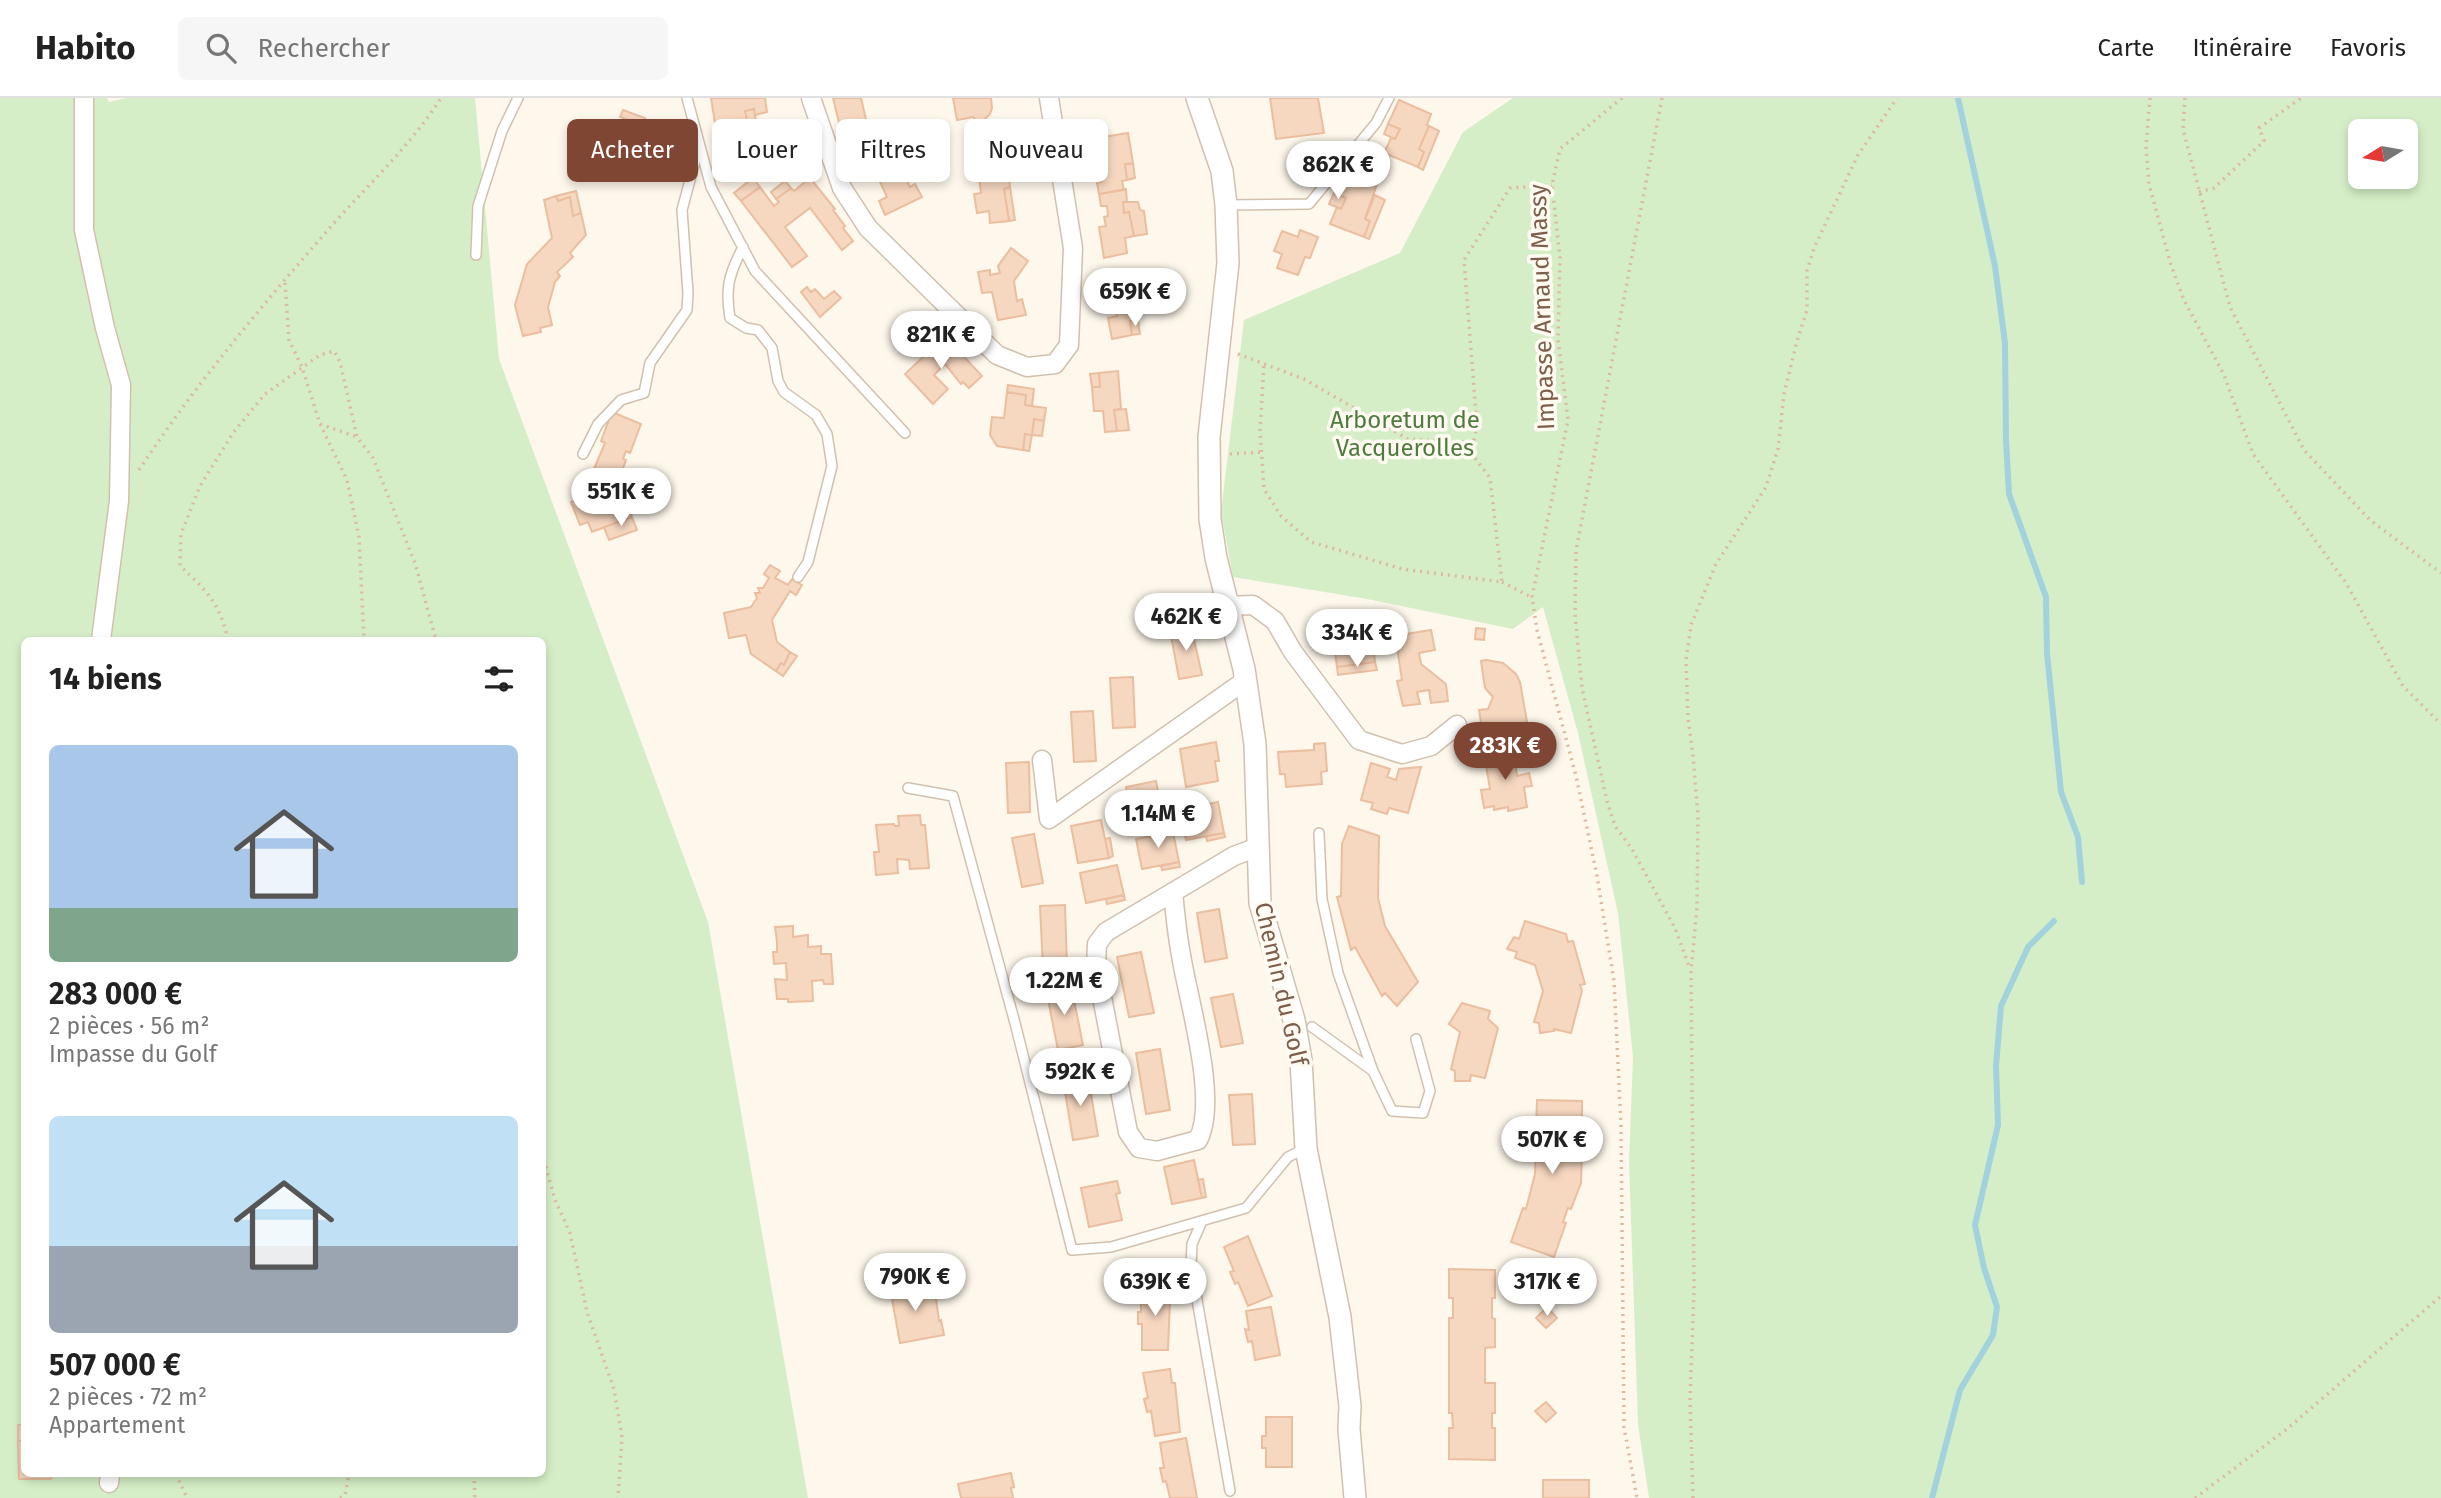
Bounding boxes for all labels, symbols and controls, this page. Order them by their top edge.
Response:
search box [178,17,668,80]
text: Habito [35,28,136,68]
icon: search [202,29,240,67]
text: Rechercher [258,33,390,64]
text: Carte [2098,34,2154,62]
text: Itinéraire [2192,34,2292,62]
text: Favoris [2330,34,2406,62]
chip: Acheter [567,119,698,182]
chip: Louer [712,119,822,182]
chip: Filtres [836,119,950,182]
chip: Nouveau [964,119,1108,182]
north arrow [2348,119,2418,189]
map controls [2348,119,2418,189]
pin: 862K € [1281,141,1395,201]
text: 862K € [1302,150,1374,178]
street label: Impasse Arnaud Massy [1524,183,1560,430]
pin: 659K € [1078,268,1192,328]
text: 659K € [1099,277,1171,305]
pin: 821K € [884,312,998,371]
text: 821K € [907,320,975,348]
park label: Arboretum de Vacquerolles [1330,406,1480,462]
pin: 551K € [564,468,678,528]
text: 551K € [587,477,655,505]
pin: 462K € [1129,594,1243,653]
text: 462K € [1150,602,1222,630]
pin: 334K € [1300,610,1414,669]
text: 334K € [1322,618,1392,646]
icon: filters [480,660,518,698]
text: 14 biens [49,661,162,697]
pin: 283K € [1448,722,1562,782]
text: 283K € [1470,731,1540,759]
pin: 1.14M € [1093,790,1223,850]
icon: home [221,791,347,917]
text: 1.14M € [1121,799,1195,827]
street label: Chemin du Golf [1249,899,1314,1070]
pin: 1.22M € [999,958,1129,1017]
text: 1.22M € [1025,966,1103,994]
text: 283 000 € [49,976,182,1012]
text: 2 pièces · 56 m² [49,1012,209,1040]
text: Impasse du Golf [49,1040,217,1068]
pin: 592K € [1023,1048,1137,1108]
text: 592K € [1045,1057,1115,1085]
pin: 507K € [1495,1116,1609,1176]
text: 507K € [1517,1125,1587,1153]
icon: home [221,1162,347,1288]
pin: 790K € [858,1254,972,1313]
pin: 639K € [1098,1258,1212,1318]
pin: 317K € [1490,1258,1604,1318]
text: 790K € [880,1262,950,1290]
text: 639K € [1120,1267,1190,1295]
text: 317K € [1514,1267,1580,1295]
text: 507 000 € [49,1347,181,1383]
text: 2 pièces · 72 m² [49,1383,207,1411]
text: Appartement [49,1411,185,1439]

